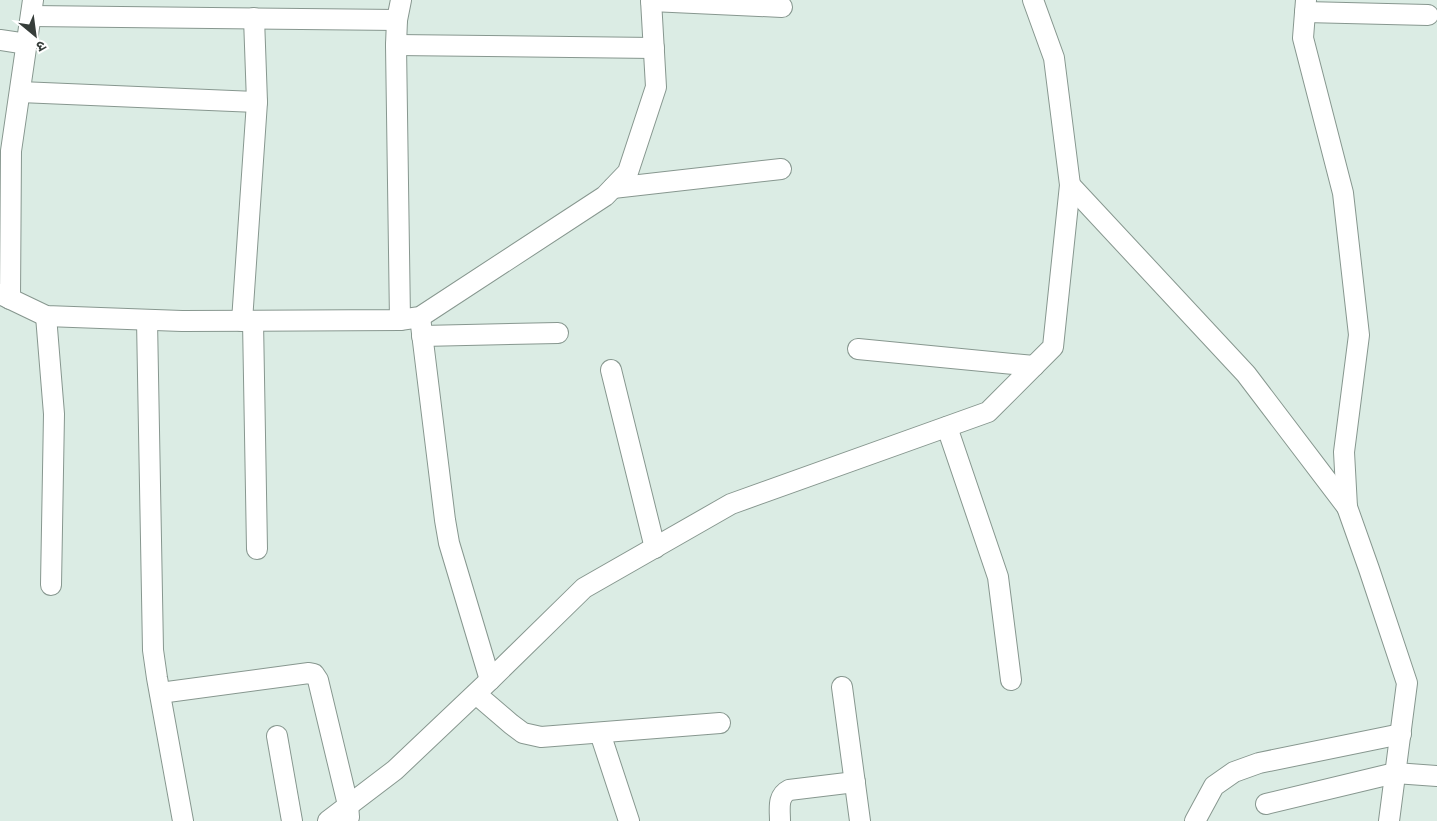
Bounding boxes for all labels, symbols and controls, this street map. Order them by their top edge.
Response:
north arrow [10,10,60,60]
text: उ [33,37,49,56]

